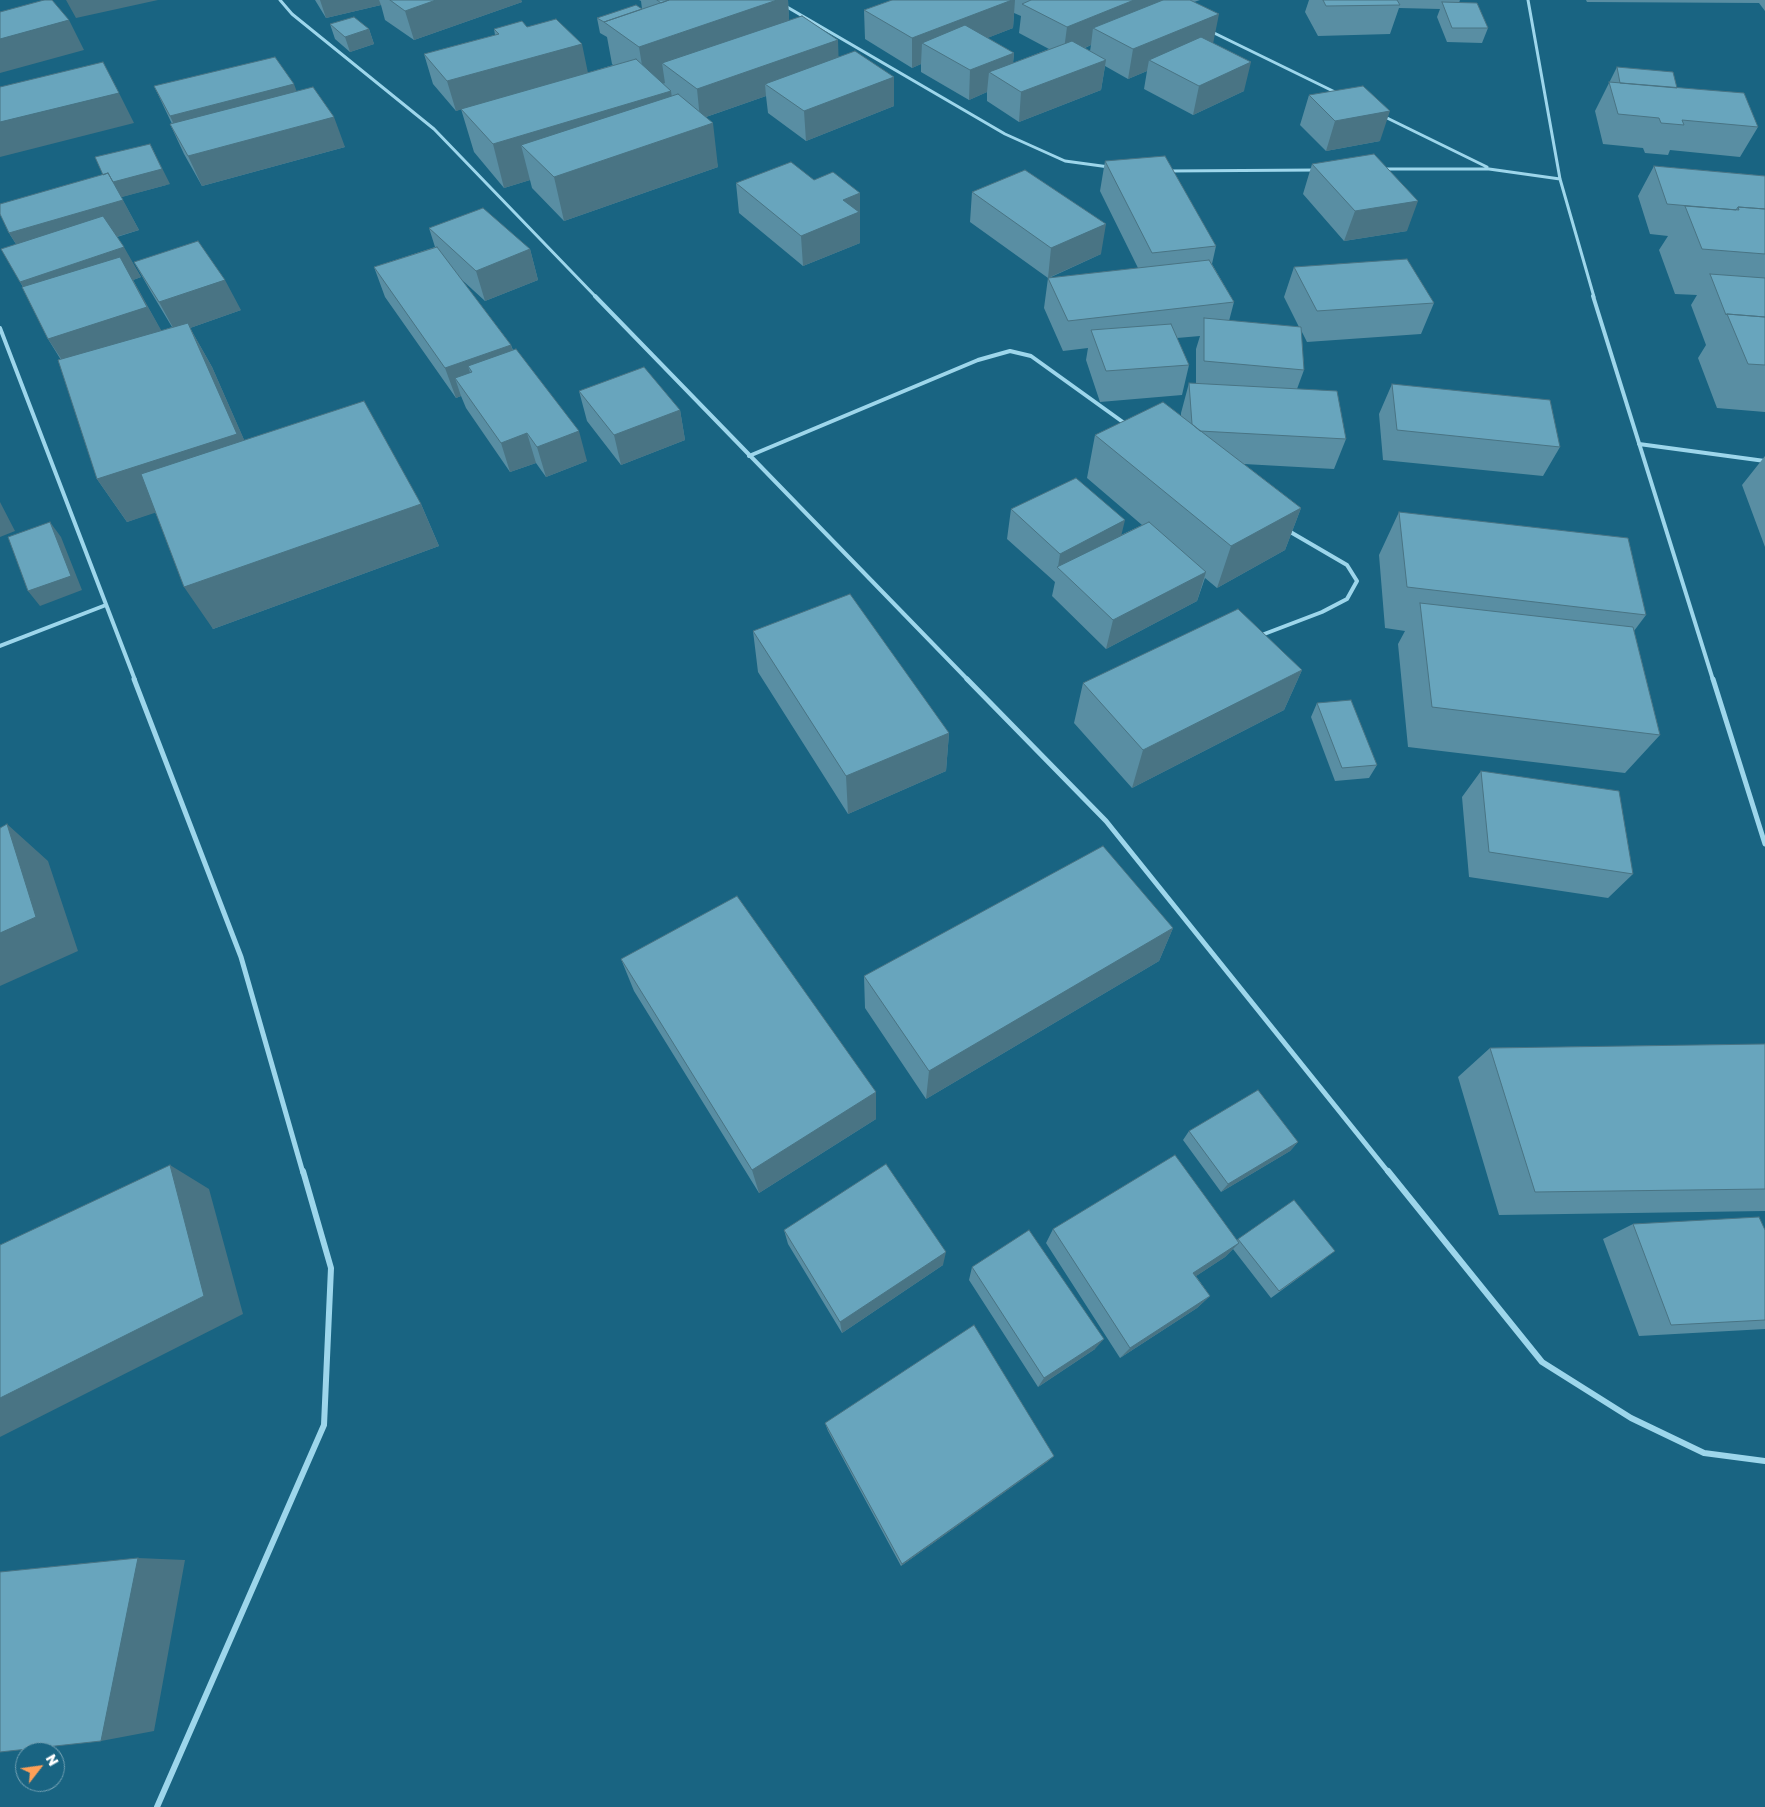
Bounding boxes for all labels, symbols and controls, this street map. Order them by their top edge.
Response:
north arrow [15,1742,65,1792]
text: N [43,1751,63,1769]

